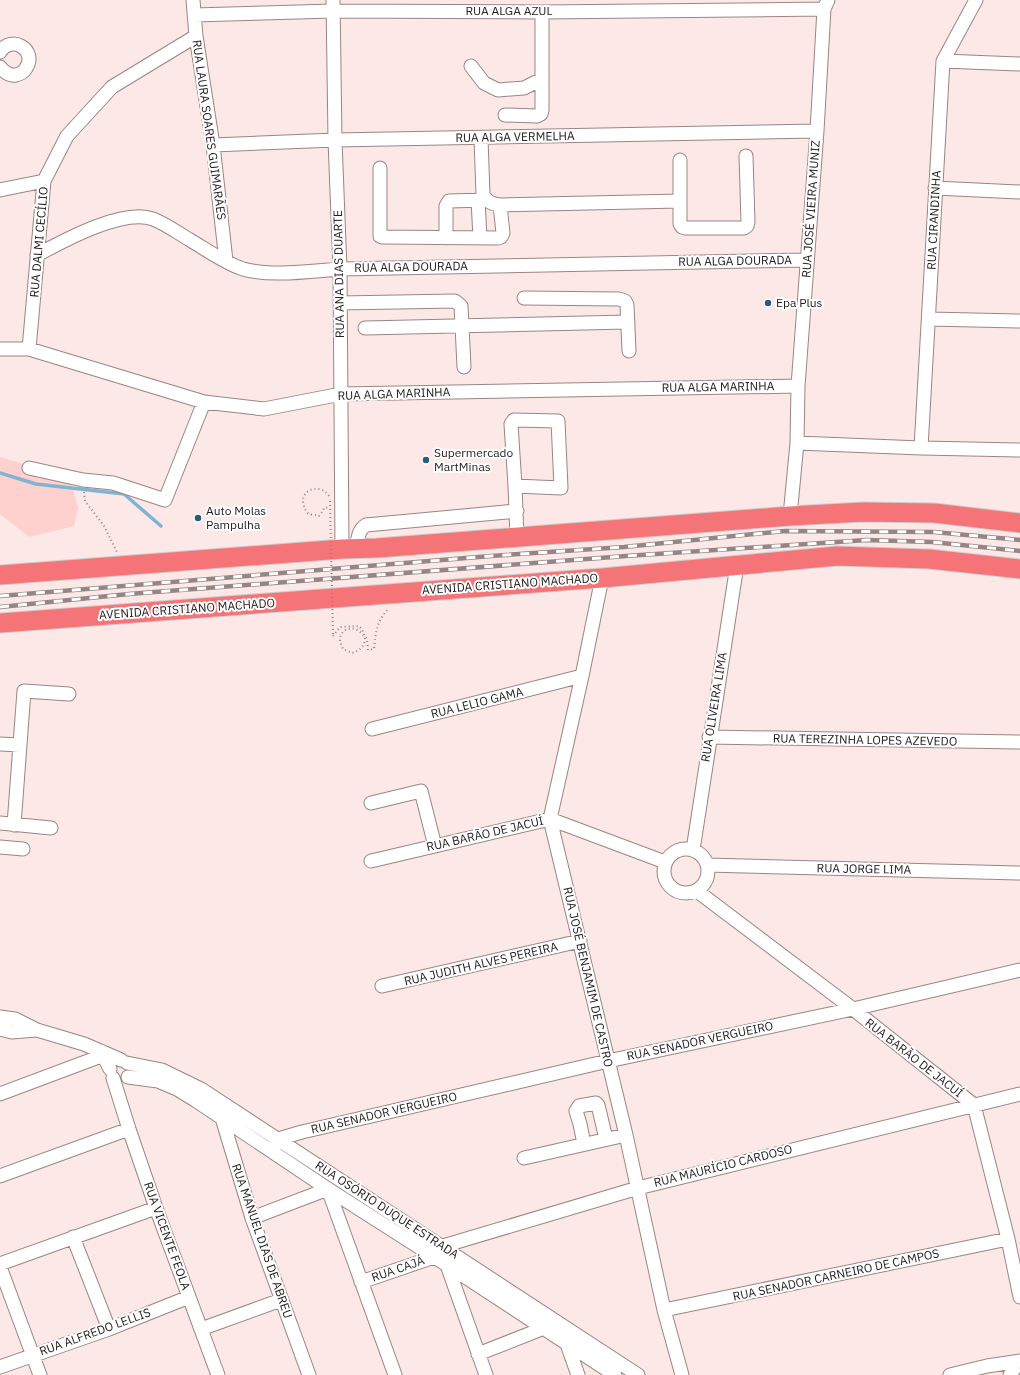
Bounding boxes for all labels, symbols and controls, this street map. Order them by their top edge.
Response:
street label: RUA ALGA AZUL [465,3,553,18]
street label: RUA LAURA SOARES GUIMARÃES [189,39,230,221]
street label: RUA ALGA VERMELHA [455,128,575,145]
street label: RUA JOSÉ VIEIRA MUNIZ [798,140,823,278]
street label: RUA CIRANDINHA [923,170,944,270]
street label: RUA DALMI CECÍLIO [26,186,51,298]
street label: RUA ANA DIAS DUARTE [330,210,347,338]
street label: RUA ALGA DOURADA [678,252,792,269]
street label: RUA ALGA DOURADA [354,258,468,275]
place label: Epa Plus [776,295,823,310]
marker: Epa Plus [763,298,773,308]
street label: RUA ALGA MARINHA [661,378,775,395]
street label: RUA ALGA MARINHA [337,384,451,403]
place label: Supermercado MartMinas [434,445,514,474]
marker: Supermercado MartMinas [421,455,431,465]
place label: Auto Molas Pampulha [206,503,266,532]
marker: Auto Molas Pampulha [193,513,203,523]
street label: AVENIDA CRISTIANO MACHADO [421,570,599,597]
street label: AVENIDA CRISTIANO MACHADO [98,595,276,622]
street label: RUA OLIVEIRA LIMA [697,651,730,763]
street label: RUA LELIO GAMA [429,684,525,721]
street label: RUA TEREZINHA LOPES AZEVEDO [773,730,957,749]
street label: RUA BARÃO DE JACUÍ [425,813,545,854]
street label: RUA JORGE LIMA [817,860,912,877]
street label: RUA JOSÉ BENJAMIM DE CASTRO [560,885,617,1068]
street label: RUA JUDITH ALVES PEREIRA [402,938,560,989]
street label: RUA BARÃO DE JACUÍ [862,1015,966,1101]
street label: RUA SENADOR VERGUEIRO [625,1018,775,1063]
street label: RUA SENADOR VERGUEIRO [309,1088,458,1137]
street label: RUA MAURÍCIO CARDOSO [652,1141,794,1190]
street label: RUA OSÓRIO DUQUE ESTRADA [313,1158,462,1262]
street label: RUA MANUEL DIAS DE ABREU [229,1162,296,1320]
street label: RUA VICENTE FEOLA [141,1180,194,1292]
street label: RUA SENADOR CARNEIRO DE CAMPOS [731,1245,941,1304]
street label: RUA CAJÁ [369,1252,427,1285]
street label: RUA ALFREDO LELLIS [37,1304,153,1359]

